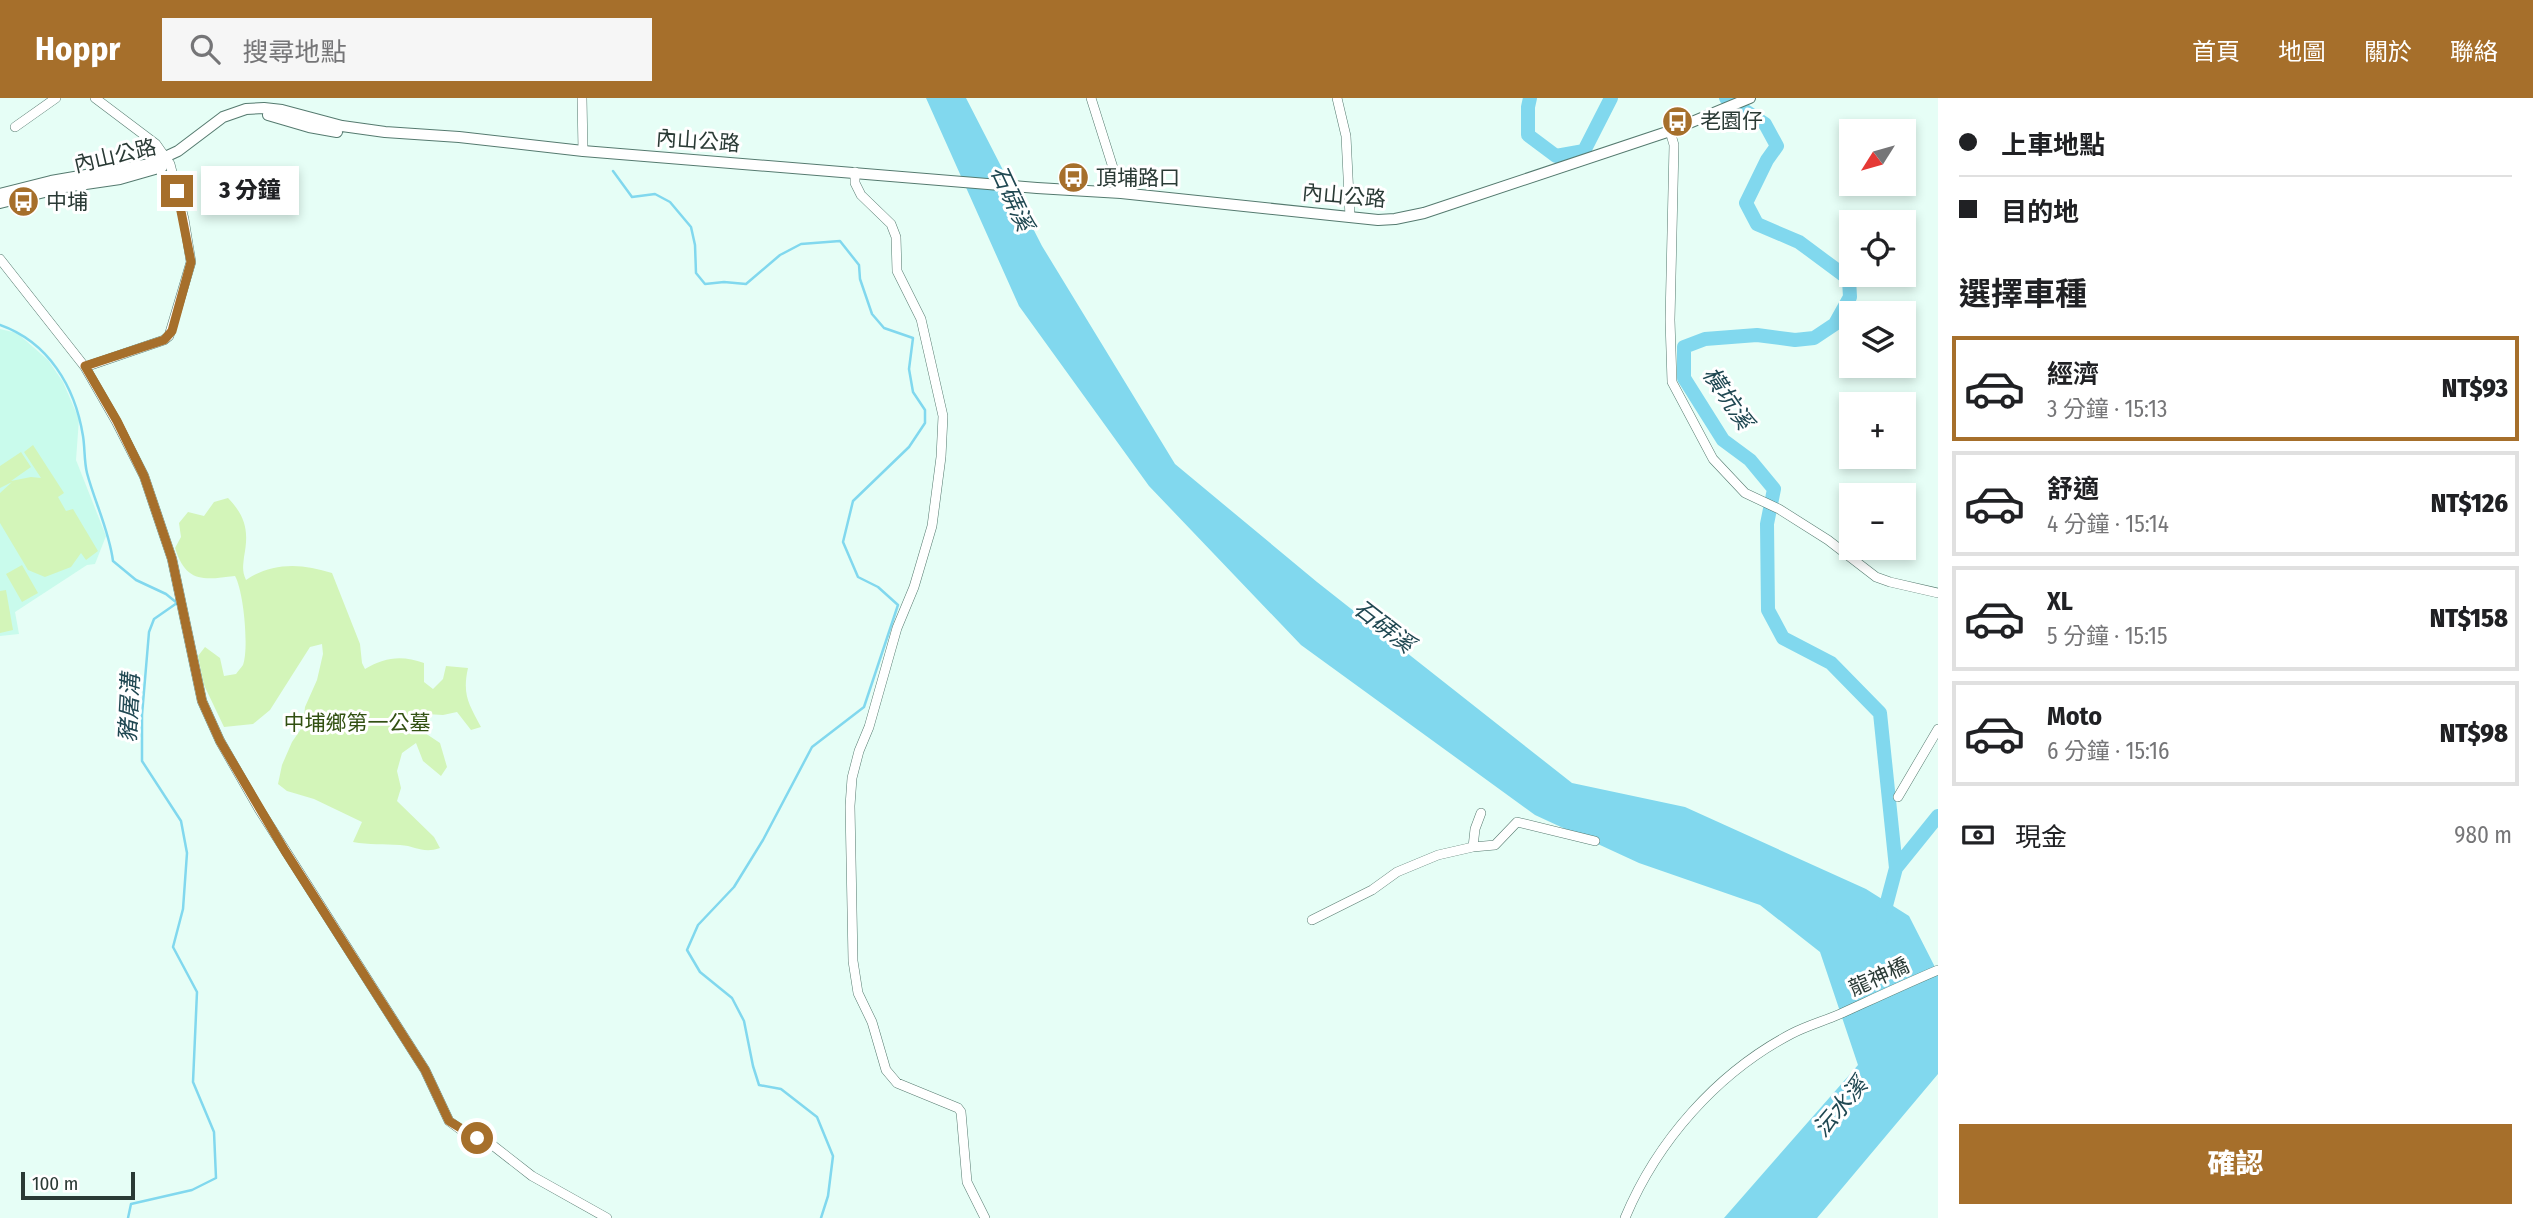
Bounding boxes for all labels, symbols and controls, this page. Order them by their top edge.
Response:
search box [162,18,652,81]
text: Hoppr [35,29,120,69]
icon: search [186,30,224,68]
text: 搜尋地點 [242,37,346,68]
text: 首頁 [2192,38,2240,66]
text: 地圖 [2278,38,2326,66]
text: 關於 [2364,38,2412,66]
text: 聯絡 [2450,38,2498,66]
bus stop icon: 老園仔 [1660,104,1694,138]
place label: 老園仔 [1700,108,1763,134]
north arrow [1839,119,1916,196]
map controls [1839,119,1916,560]
street label: 內山公路 [655,125,741,157]
text: 上車地點 [2001,130,2105,161]
street label: 內山公路 [71,134,159,178]
water label: 石硦溪 [985,161,1041,238]
bus stop icon: 頂埔路口 [1056,161,1090,195]
place label: 頂埔路口 [1096,165,1180,191]
callout: 3 分鐘 [202,166,300,216]
route end [161,175,193,207]
text: 3 分鐘 [219,176,281,204]
street label: 內山公路 [1301,179,1387,213]
bus stop icon: 中埔 [6,185,40,219]
place label: 中埔 [46,189,88,215]
text: 目的地 [2001,197,2079,228]
button: locate [1839,210,1916,287]
text: 選擇車種 [1959,275,2087,313]
button: layers [1839,301,1916,378]
icon: car [1963,357,2026,420]
text: 經濟 [2047,359,2099,390]
water label: 橫坑溪 [1697,362,1761,437]
text: NT$93 [2442,373,2508,404]
button: + [1839,392,1916,469]
text: 3 分鐘 · 15:13 [2047,395,2167,423]
icon: car [1963,472,2026,535]
text: 舒適 [2047,474,2099,505]
button: − [1839,483,1916,560]
text: NT$126 [2431,488,2508,519]
text: 4 分鐘 · 15:14 [2047,510,2169,538]
text: XL [2047,586,2073,617]
icon: car [1963,587,2026,650]
water label: 石硦溪 [1348,594,1422,660]
text: NT$158 [2430,603,2508,634]
text: 5 分鐘 · 15:15 [2047,622,2168,650]
water label: 豬屠溝 [113,670,145,743]
text: Moto [2047,701,2102,732]
icon: car [1963,702,2026,765]
park label: 中埔鄉第一公墓 [284,710,431,736]
text: NT$98 [2440,718,2508,749]
text: 6 分鐘 · 15:16 [2047,737,2169,765]
icon: cash [1959,816,1997,854]
text: 980 m [2454,821,2512,849]
text: 現金 [2015,822,2067,853]
street label: 龍神橋 [1845,952,1913,1002]
water label: 沄水溪 [1807,1069,1875,1142]
route start [461,1122,493,1154]
button: 確認 [1959,1124,2512,1204]
scale bar [21,1169,135,1201]
text: 100 m [32,1172,78,1195]

